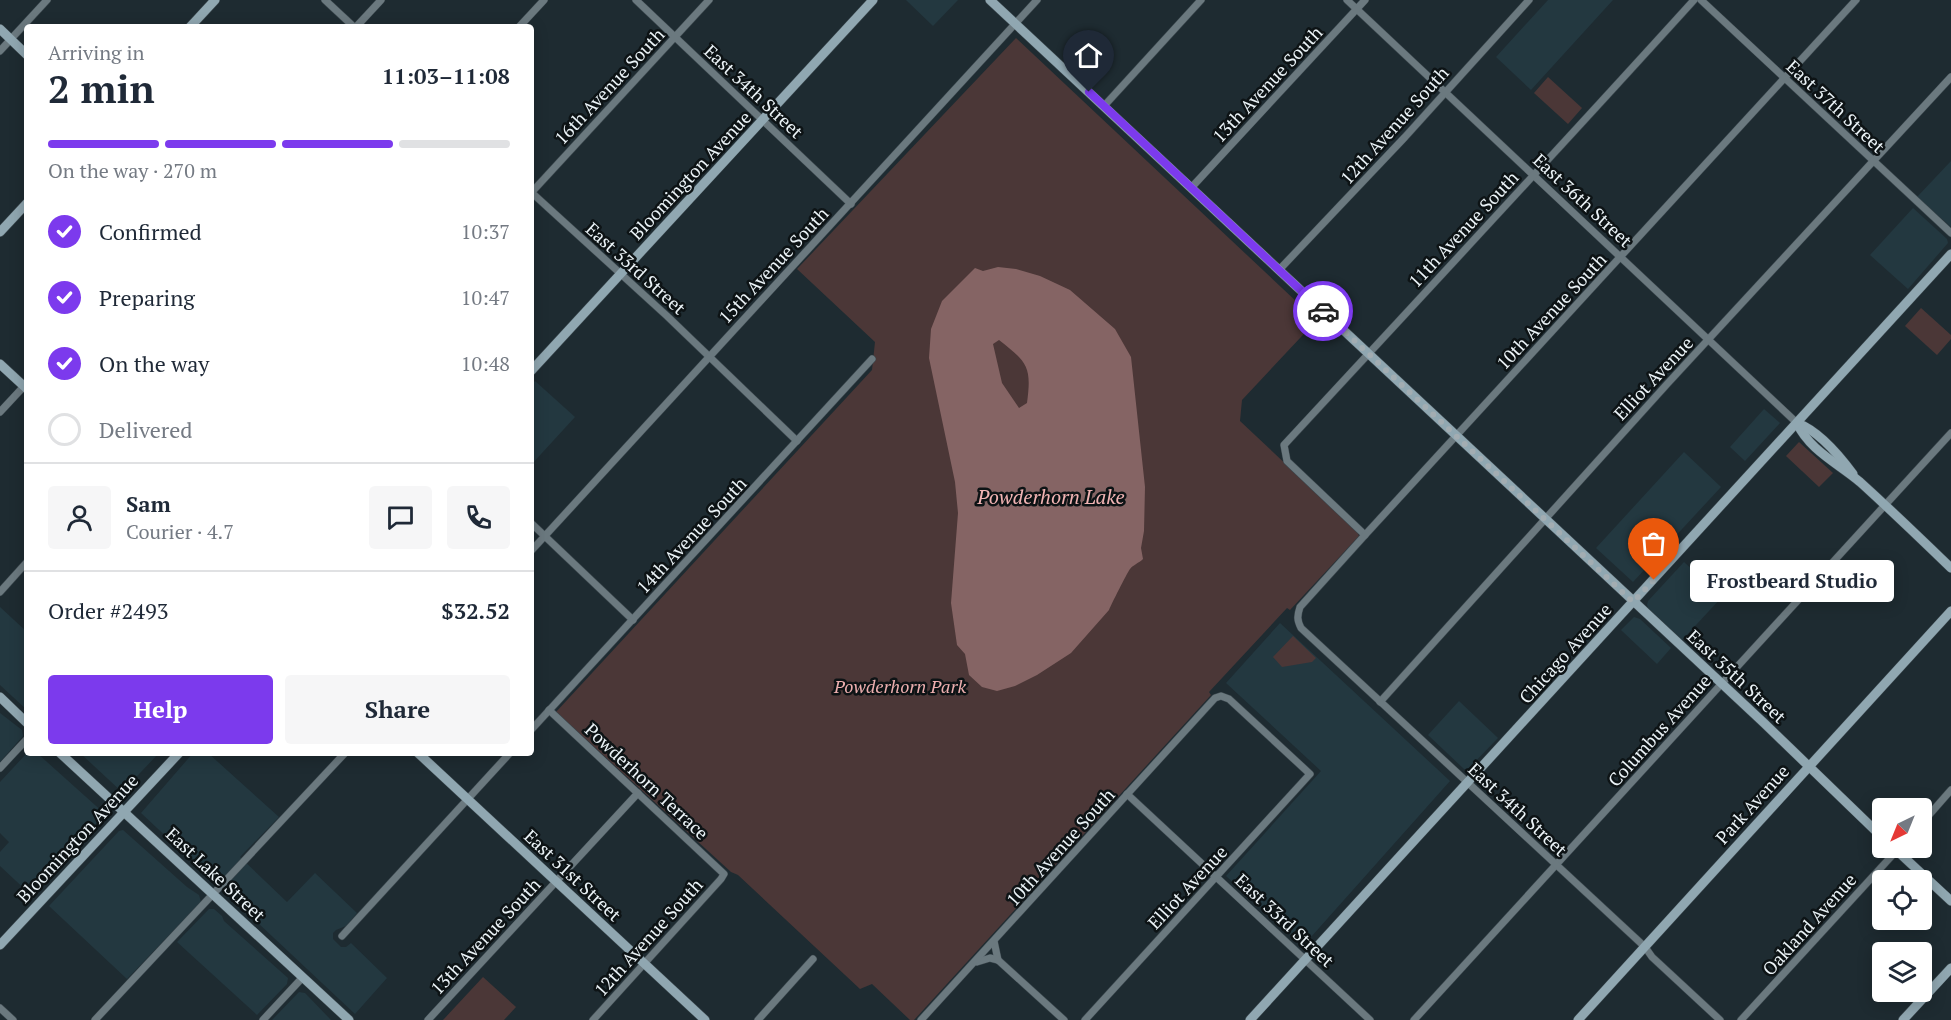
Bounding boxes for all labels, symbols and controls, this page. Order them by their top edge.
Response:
street label: 13th Avenue South [1207,20,1328,147]
street label: 16th Avenue South [549,22,670,149]
pin [1063,30,1114,92]
text: Arriving in [48,39,144,66]
street label: East 34th Street [699,39,809,143]
icon: home [1072,39,1105,72]
street label: East 37th Street [1782,54,1891,158]
text: 11:03–11:08 [382,61,510,90]
street label: 12th Avenue South [1335,61,1454,189]
text: 2 min [48,62,155,114]
street label: Bloomington Avenue [624,105,756,245]
street label: East 36th Street [1528,148,1638,252]
text: On the way · 270 m [48,157,217,184]
street label: 11th Avenue South [1403,165,1524,292]
street label: 15th Avenue South [713,201,834,328]
icon: check [48,215,81,248]
text: Confirmed [99,217,202,246]
street label: East 33rd Street [581,217,691,320]
text: 10:37 [461,218,510,245]
street label: 10th Avenue South [1491,247,1612,374]
icon: check [48,281,81,314]
courier [1293,281,1353,341]
text: Preparing [99,283,195,312]
text: 10:47 [461,284,510,311]
icon: car [1307,295,1340,328]
street label: Elliot Avenue [1608,331,1698,425]
icon: check [48,347,81,380]
text: On the way [99,349,209,378]
text: 10:48 [461,350,510,377]
text: Delivered [99,415,192,444]
street label: 14th Avenue South [631,471,752,598]
water label: Powderhorn Lake [976,483,1125,510]
button: person [48,486,111,549]
button: chat [369,486,432,549]
button: phone [447,486,510,549]
text: Sam [126,489,171,518]
text: Courier · 4.7 [126,518,234,545]
pin [1628,518,1679,580]
icon: bag [1637,527,1670,560]
callout: Frostbeard Studio [1690,559,1894,601]
text: Frostbeard Studio [1707,567,1877,594]
text: Order #2493 [48,596,168,625]
text: $32.52 [441,596,510,625]
street label: Chicago Avenue [1513,598,1617,708]
street label: East 35th Street [1682,624,1792,728]
street label: Columbus Avenue [1602,669,1716,791]
park label: Powderhorn Park [833,674,966,698]
button: Help [48,675,273,744]
button: Share [285,675,510,744]
street label: Powderhorn Terrace [580,717,714,845]
street label: East 34th Street [1463,757,1573,861]
street label: Park Avenue [1710,759,1794,849]
street label: Bloomington Avenue [11,768,143,908]
street label: 10th Avenue South [1001,783,1120,911]
north arrow [1872,798,1932,858]
map controls [1872,798,1932,1002]
street label: East Lake Street [161,822,271,927]
street label: East 31st Street [519,824,627,926]
street label: Elliot Avenue [1142,840,1232,934]
street label: East 33rd Street [1230,868,1340,972]
street label: Oakland Avenue [1757,868,1861,980]
button: locate [1872,870,1932,930]
street label: 13th Avenue South [425,872,546,999]
street label: 12th Avenue South [589,873,708,1001]
button: layers [1872,942,1932,1002]

